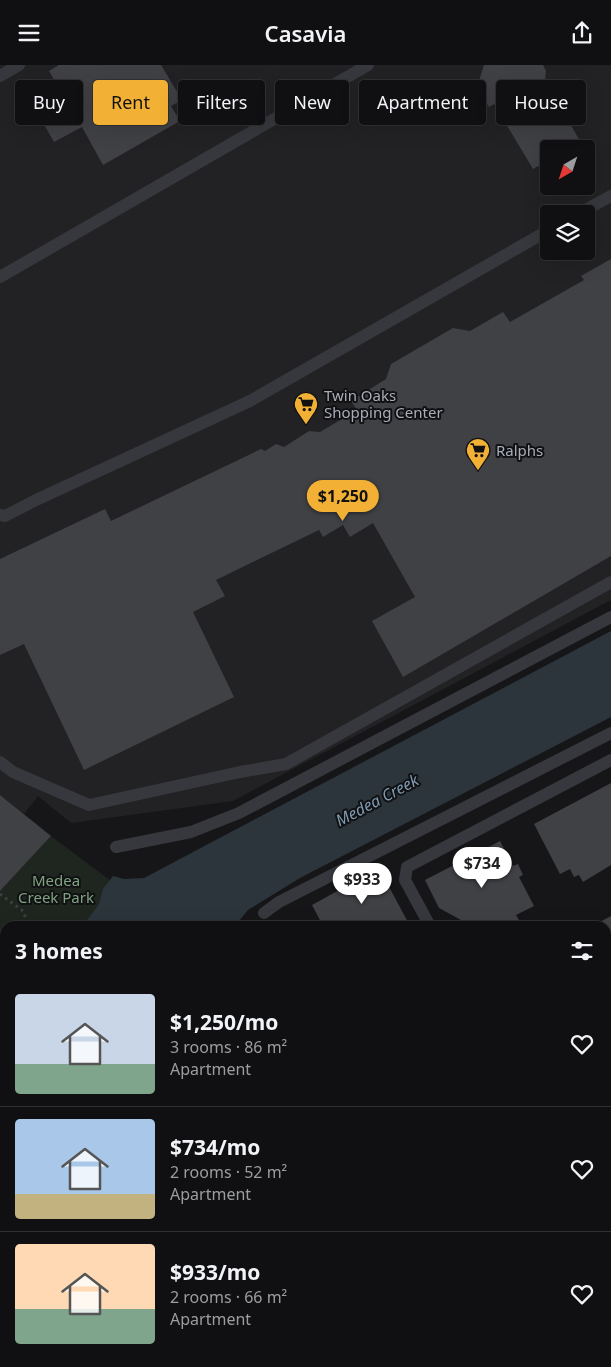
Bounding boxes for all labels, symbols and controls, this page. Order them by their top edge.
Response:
text: Casavia [265,18,346,48]
icon: menu [15,19,43,47]
icon: share [568,19,596,47]
chip: Buy [15,80,83,125]
chip: Rent [93,80,168,125]
chip: Filters [178,80,265,125]
chip: New [275,80,349,125]
chip: Apartment [359,80,486,125]
chip: House [496,80,586,125]
north arrow [540,140,595,195]
map controls [540,140,595,260]
button: layers [540,205,595,260]
place label: Twin Oaks Shopping Center [324,385,443,422]
supermarket icon: Twin Oaks Shopping Center [293,391,319,425]
supermarket icon: Ralphs [465,437,491,471]
place label: Ralphs [496,440,543,460]
pin: $1,250 [302,479,384,522]
text: $1,250 [318,485,368,507]
water label: Medea Creek [332,768,423,831]
pin: $734 [452,847,512,889]
text: $734 [464,852,500,874]
pin: $933 [332,863,392,905]
text: $933 [344,868,380,890]
park label: Medea Creek Park [18,870,94,907]
text: 3 homes [15,937,103,965]
icon: filters [568,937,596,965]
text: $1,250/mo [170,1008,278,1036]
icon: home [55,1014,115,1074]
icon: heart [568,1030,596,1058]
text: 3 rooms · 86 m² [170,1036,287,1058]
text: Apartment [170,1058,251,1080]
text: $734/mo [170,1133,260,1161]
icon: home [55,1139,115,1199]
icon: heart [568,1155,596,1183]
text: 2 rooms · 52 m² [170,1161,287,1183]
text: Apartment [170,1183,251,1205]
text: $933/mo [170,1258,260,1286]
icon: home [55,1264,115,1324]
icon: heart [568,1280,596,1308]
text: 2 rooms · 66 m² [170,1286,287,1308]
text: Apartment [170,1308,251,1330]

